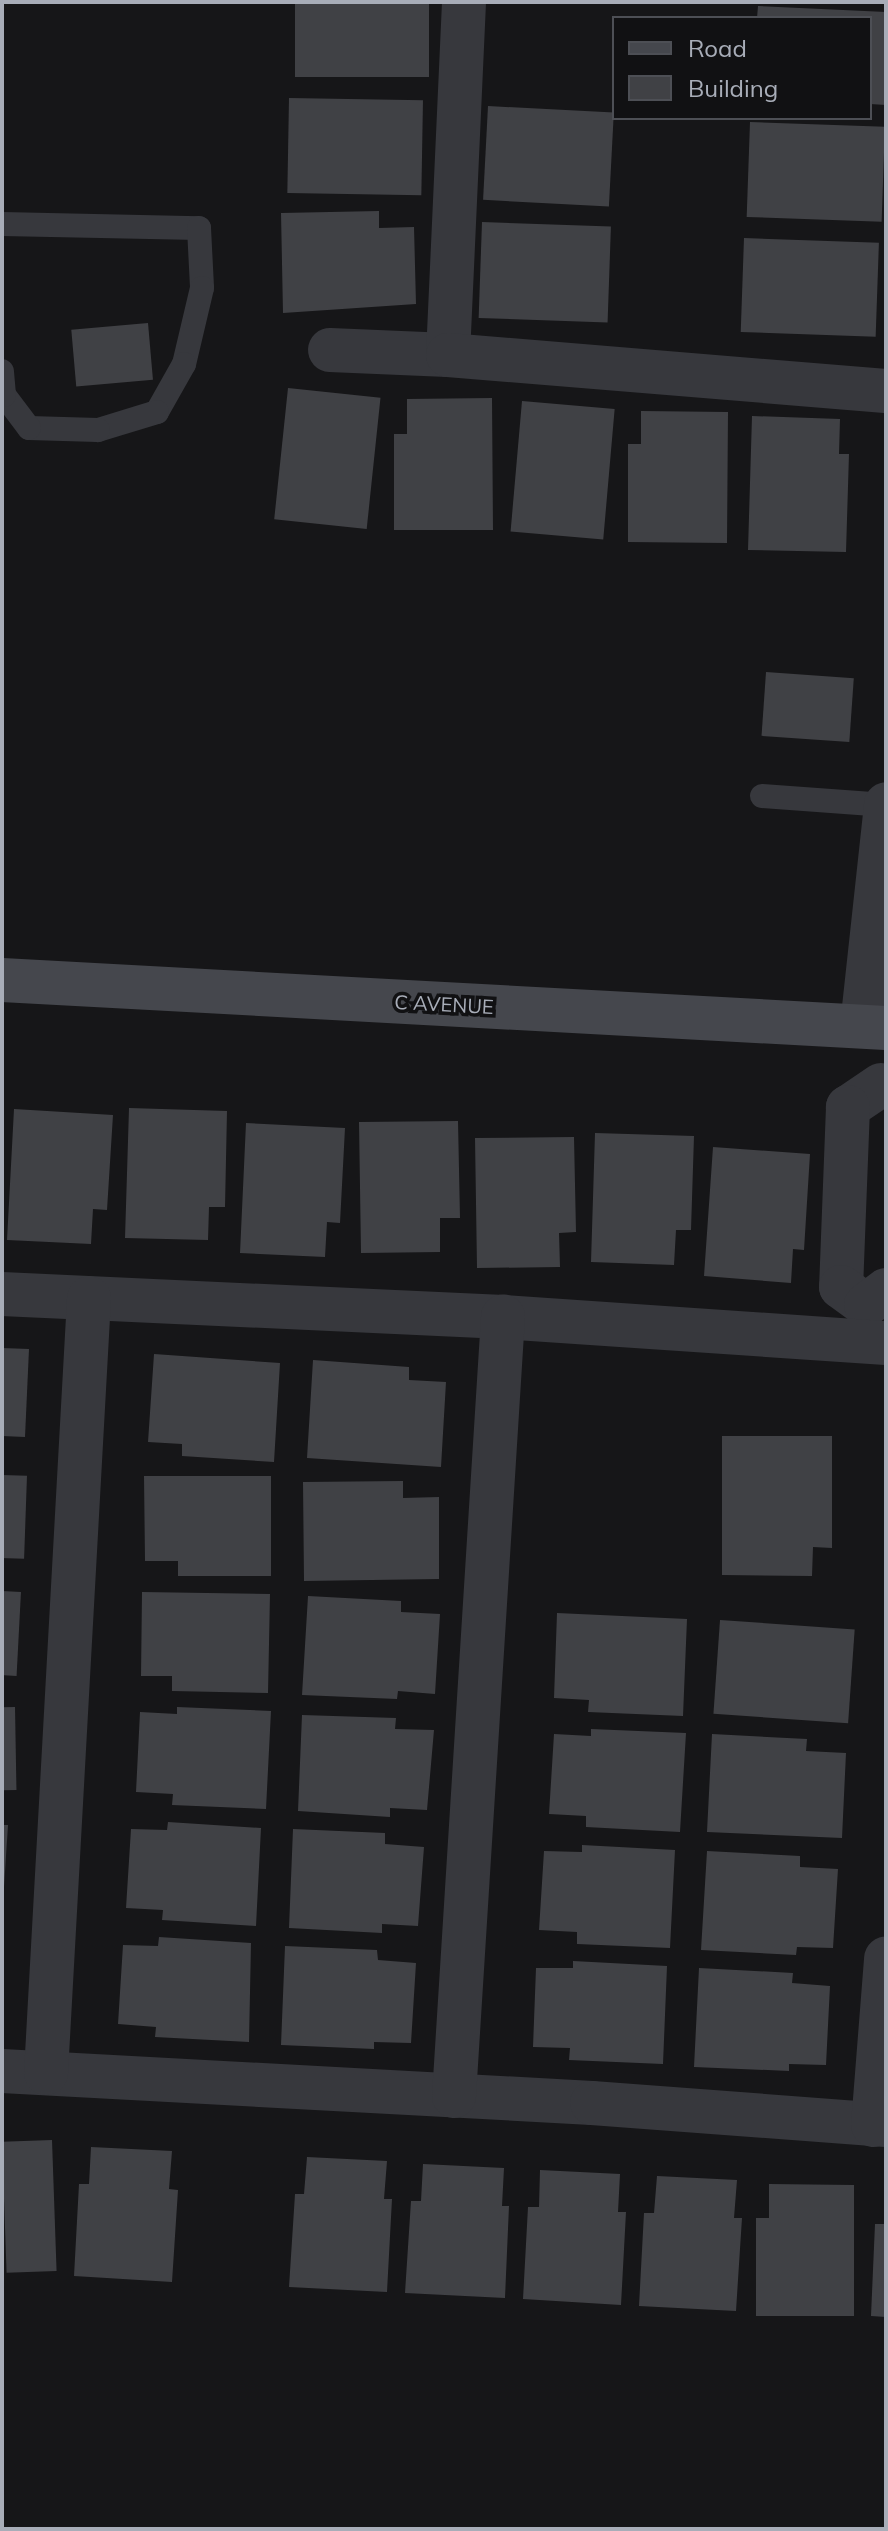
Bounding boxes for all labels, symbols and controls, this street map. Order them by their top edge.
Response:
legend [612,16,872,120]
text: Road [688,33,747,63]
text: Building [688,73,778,103]
street label: C AVENUE [394,989,494,1019]

